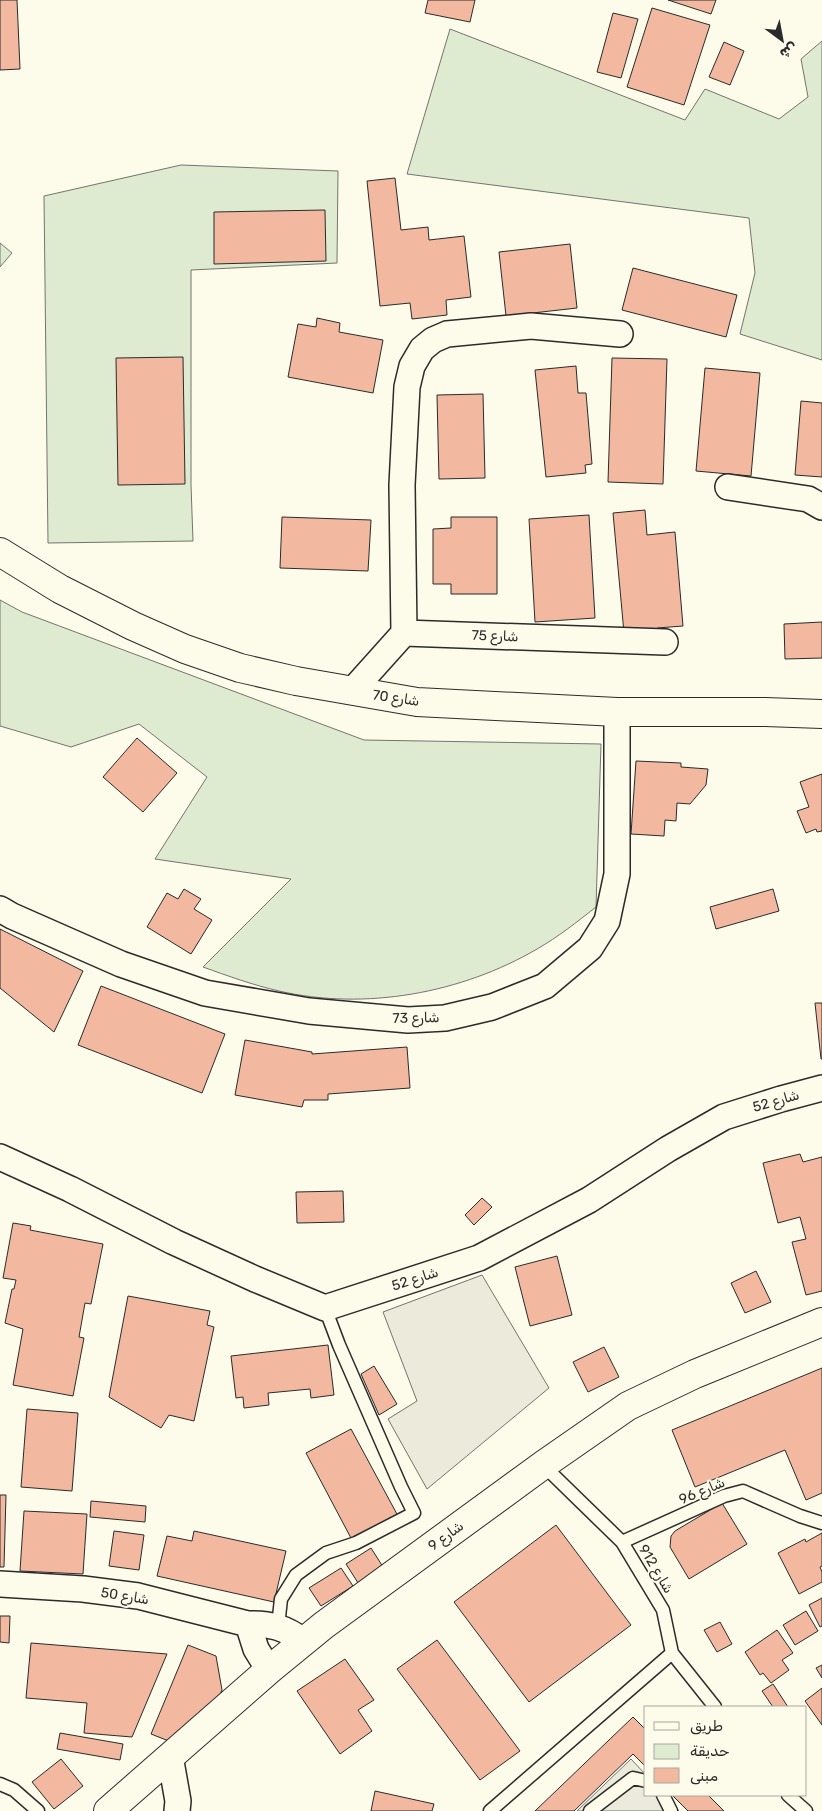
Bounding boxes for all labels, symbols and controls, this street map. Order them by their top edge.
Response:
north arrow [757,15,807,65]
text: ش [776,39,801,63]
street label: شارع 75 [471,627,519,647]
street label: شارع 70 [371,686,421,712]
street label: شارع 73 [392,1009,440,1029]
street label: شارع 52 [751,1086,802,1118]
street label: شارع 52 [390,1264,441,1296]
street label: شارع 96 [677,1474,728,1510]
street label: شارع 9 [425,1517,468,1556]
street label: شارع 912 [633,1542,677,1597]
street label: شارع 50 [99,1584,150,1610]
legend [644,1706,807,1796]
text: طريق [690,1717,723,1735]
text: حديقة [690,1742,730,1760]
text: مبنى [690,1767,718,1785]

